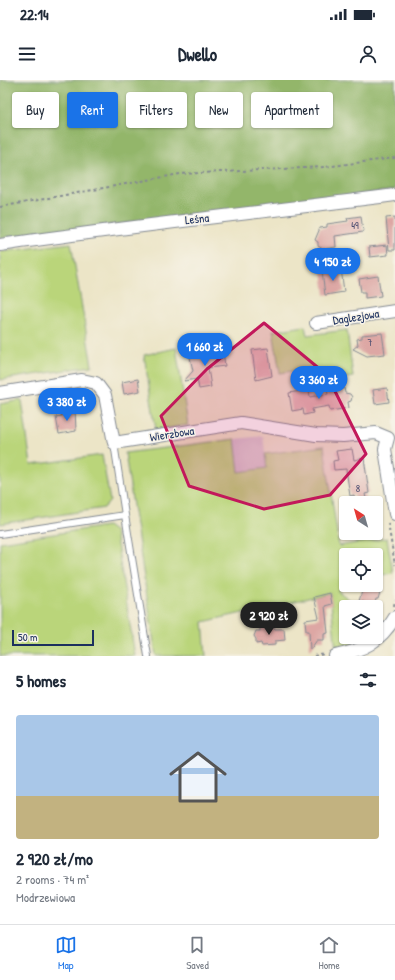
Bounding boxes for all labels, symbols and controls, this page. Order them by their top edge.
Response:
text: 22:14 [20,4,49,25]
text: Dwello [178,42,217,67]
icon: menu [16,43,38,65]
icon: person [357,43,379,65]
chip: Buy [12,92,59,128]
chip: Rent [67,92,118,128]
chip: Filters [126,92,187,128]
chip: New [195,92,243,128]
chip: Apartment [251,92,333,128]
street label: Leśna [184,209,210,228]
house number: 49 [351,219,359,232]
pin: 4 150 zł [292,248,374,282]
text: 4 150 zł [314,252,352,270]
street label: Daglezjowa [331,304,381,329]
pin: 1 660 zł [164,333,246,367]
house number: 7 [368,336,373,349]
text: 1 660 zł [186,337,224,355]
pin: 3 360 zł [278,366,360,400]
text: 3 360 zł [299,370,339,388]
pin: 3 380 zł [26,388,108,422]
text: 3 380 zł [47,392,87,410]
street label: Wierzbowa [149,422,196,445]
house number: 8 [356,482,360,495]
north arrow [339,496,383,540]
map controls [339,496,383,644]
button: locate [339,548,383,592]
button: layers [339,600,383,644]
pin: 2 920 zł [228,602,310,636]
text: 2 920 zł [249,606,289,624]
scale bar [12,628,94,647]
text: 50 m [18,630,38,644]
text: 5 homes [16,669,66,692]
icon: filters [357,669,379,691]
icon: home [162,741,234,813]
text: 2 920 zł/mo [16,847,93,870]
text: 2 rooms · 74 m² [16,870,89,888]
text: Modrzewiowa [16,888,75,906]
tab: Map [55,934,77,972]
tab: Saved [186,934,209,972]
tab: Home [318,934,340,972]

